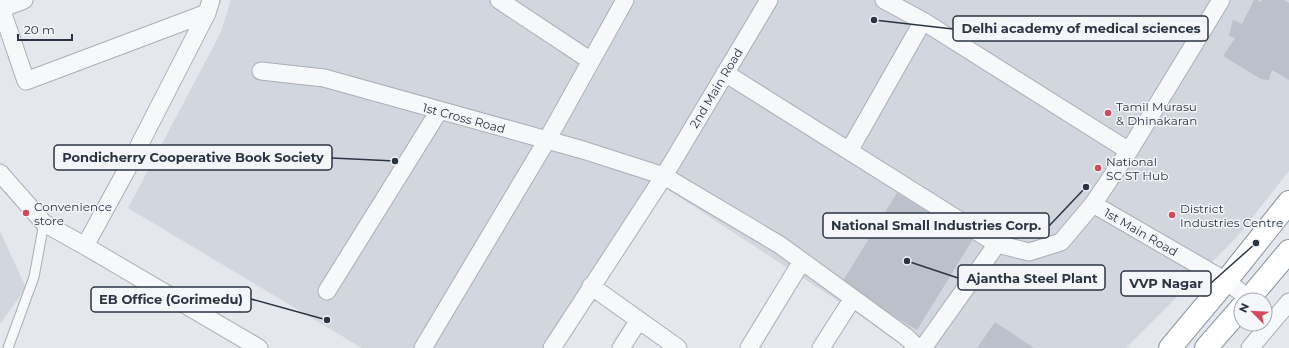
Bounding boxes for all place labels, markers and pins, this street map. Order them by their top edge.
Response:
callout: Delhi academy of medical sciences [953,16,1208,41]
place label: Tamil Murasu & Dhinakaran [1116,99,1197,128]
marker: Tamil Murasu & Dhinakaran [1103,108,1113,118]
callout: Pondicherry Cooperative Book Society [54,145,332,170]
place label: National SC ST Hub [1106,154,1168,183]
marker: National SC ST Hub [1093,163,1103,173]
place label: Convenience store [34,199,112,228]
place label: District Industries Centre [1180,201,1283,230]
marker: Convenience store [21,208,31,218]
marker: District Industries Centre [1167,210,1177,220]
callout: National Small Industries Corp. [823,213,1049,238]
callout: Ajantha Steel Plant [958,265,1105,290]
callout: VVP Nagar [1121,271,1211,296]
callout: EB Office (Gorimedu) [91,287,251,312]

